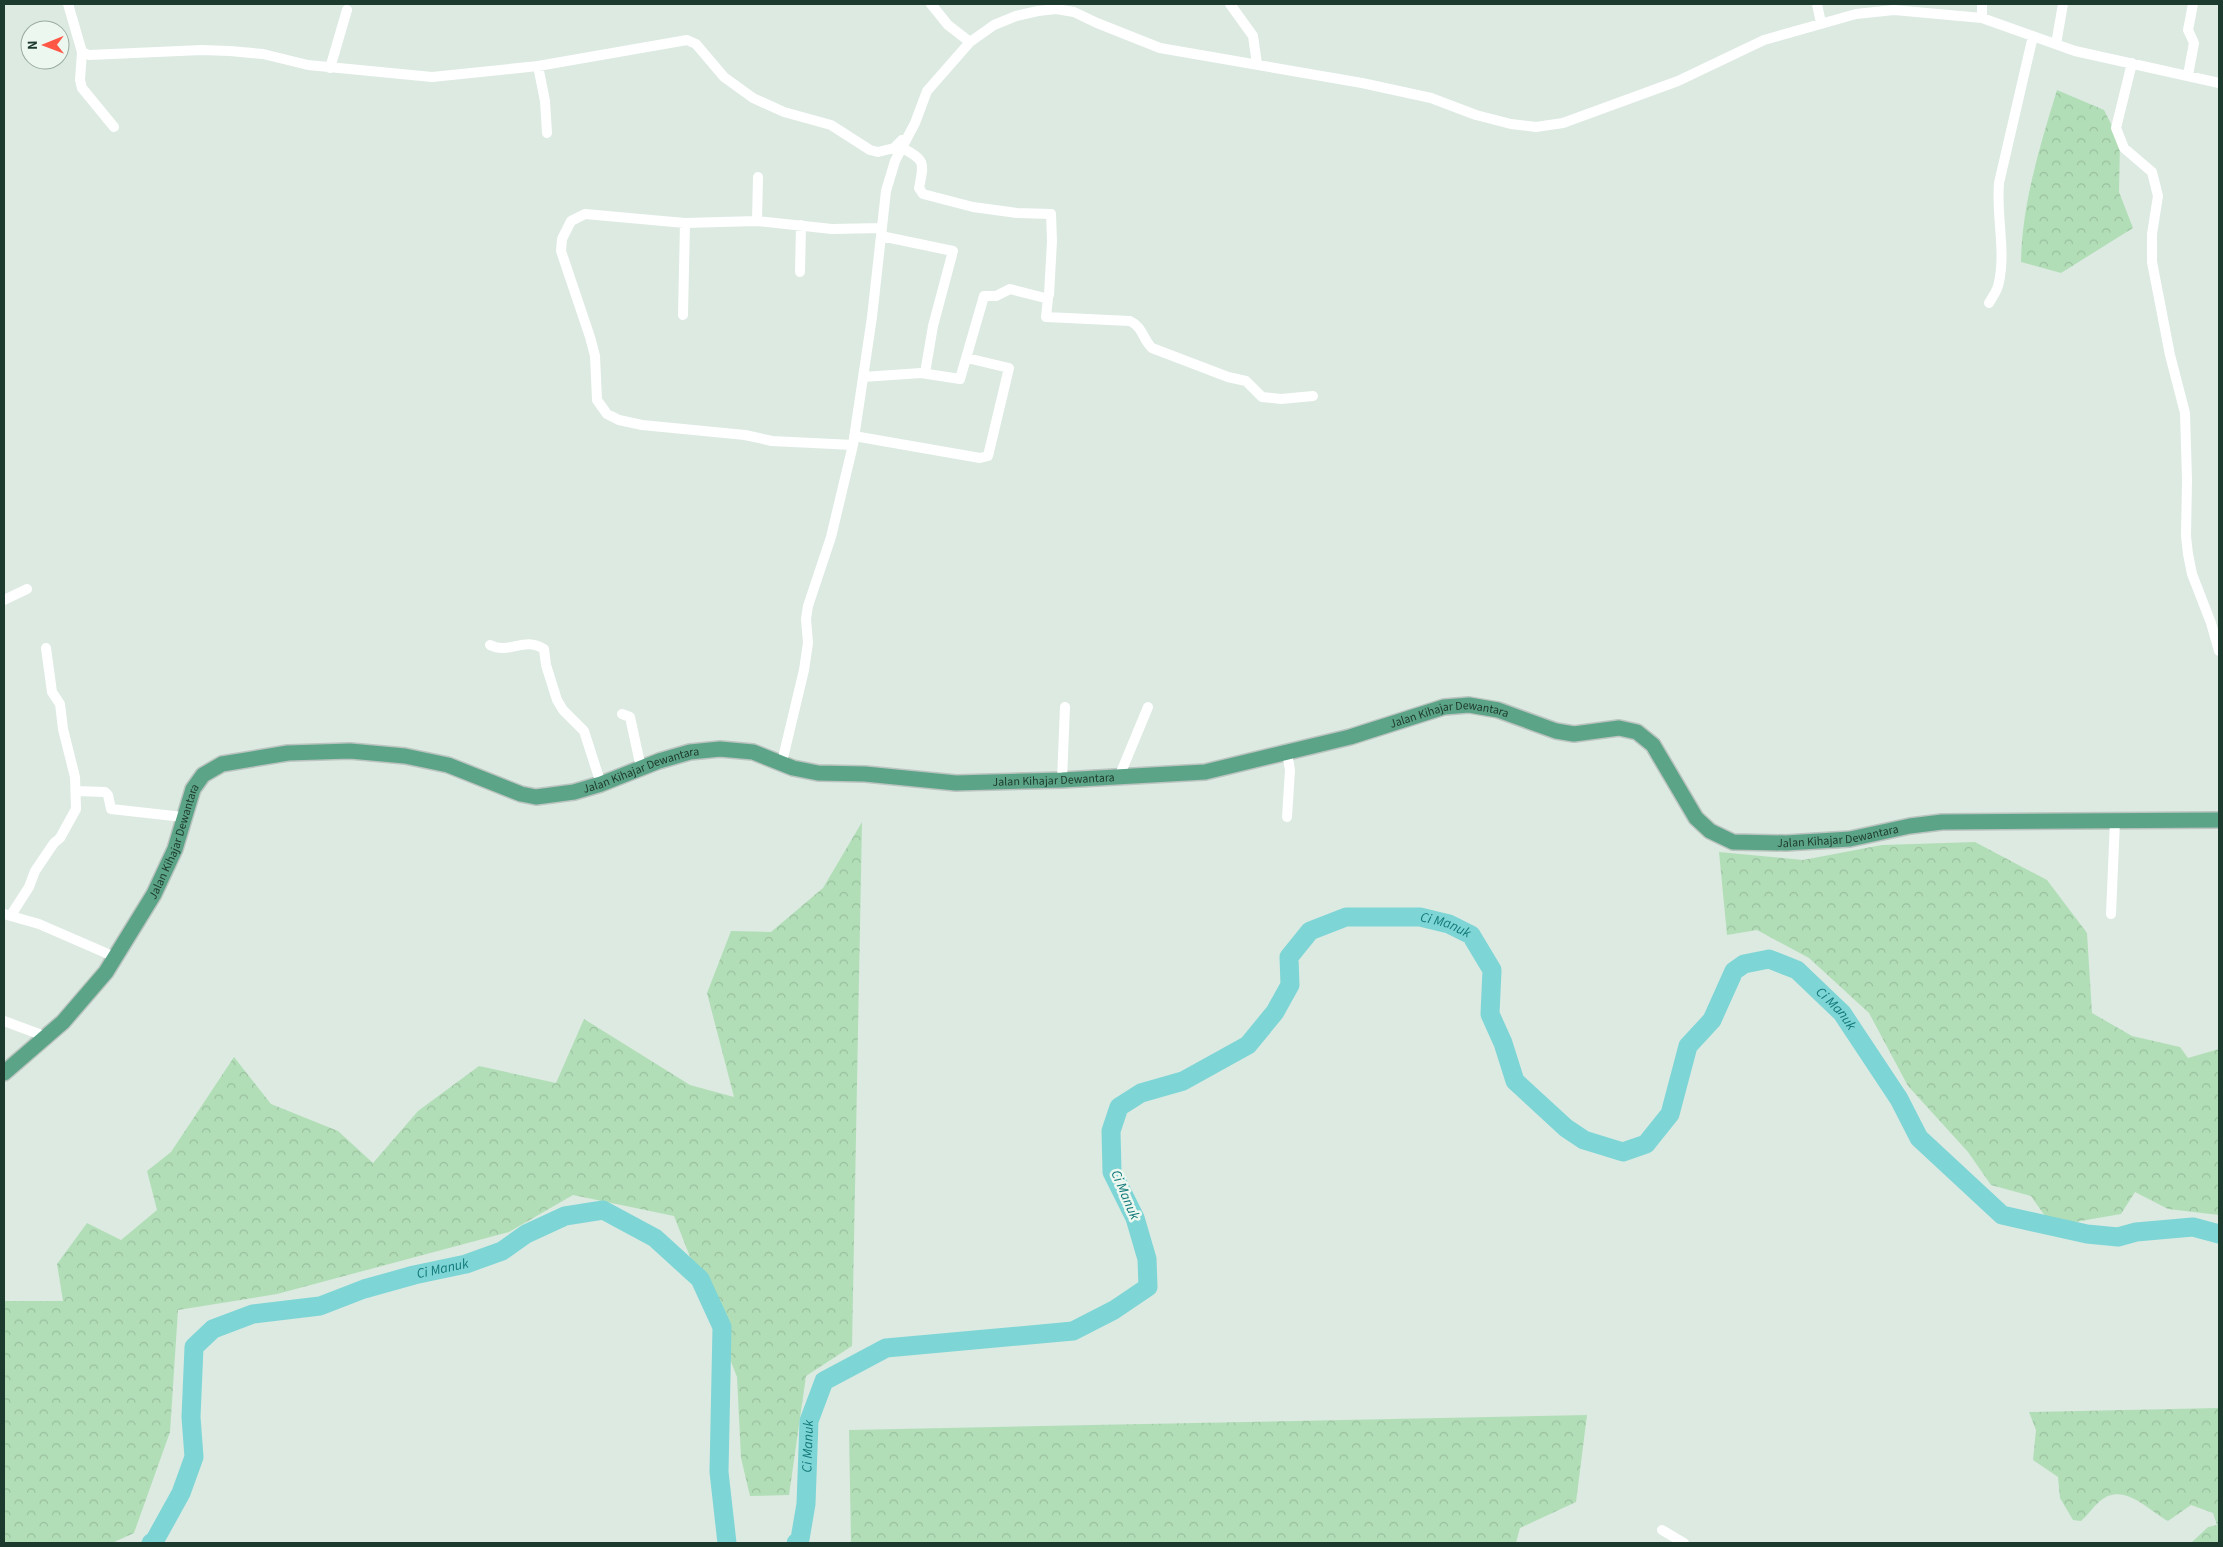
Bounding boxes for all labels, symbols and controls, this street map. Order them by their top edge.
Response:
north arrow [20,20,70,70]
text: N [23,40,43,50]
street label: Jalan Kihajar Dewantara [1387,697,1511,732]
street label: Jalan Kihajar Dewantara [581,743,700,797]
street label: Jalan Kihajar Dewantara [992,769,1115,790]
street label: Jalan Kihajar Dewantara [144,780,203,902]
street label: Jalan Kihajar Dewantara [1777,820,1900,852]
water label: Ci Manuk [1418,907,1475,943]
water label: Ci Manuk [1811,983,1861,1035]
water label: Ci Manuk [1106,1167,1145,1223]
water label: Ci Manuk [415,1254,471,1284]
water label: Ci Manuk [797,1419,819,1473]

